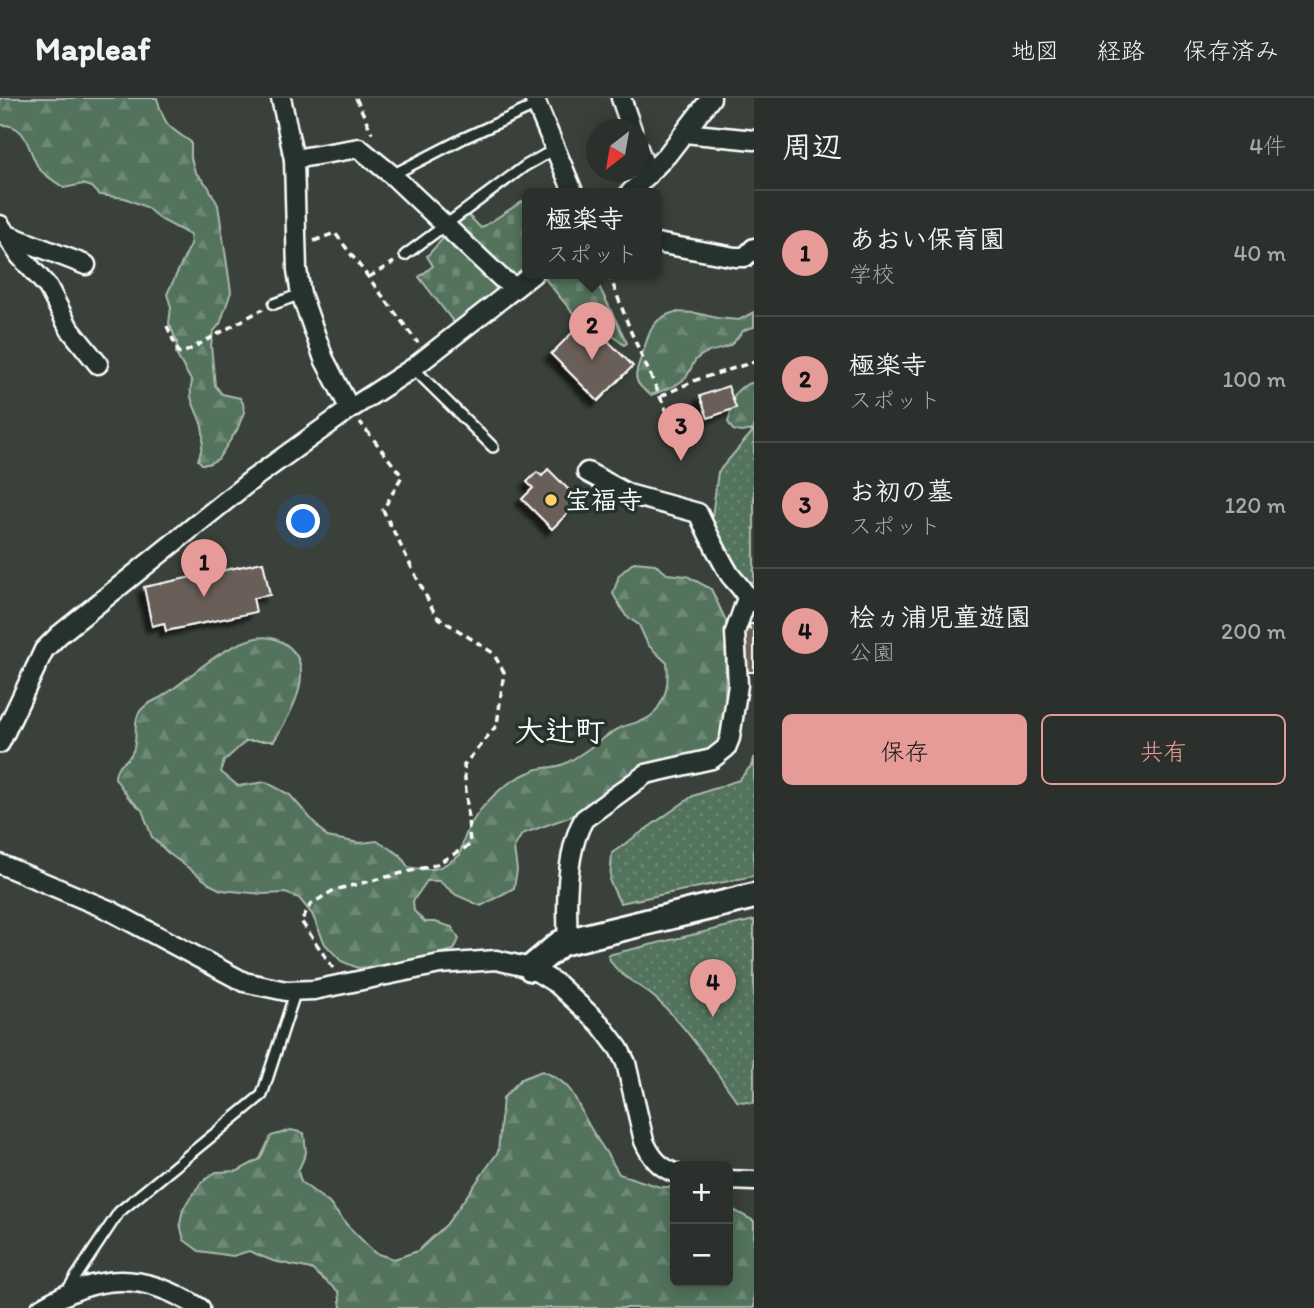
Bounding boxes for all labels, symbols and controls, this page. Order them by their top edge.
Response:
text: Mapleaf [35,29,150,68]
text: 地図 [1011,36,1059,65]
text: 経路 [1097,36,1145,65]
text: 保存済み [1183,36,1279,65]
north arrow [586,119,649,182]
text: 周辺 [782,128,842,165]
text: 4件 [1249,132,1286,160]
popup [522,188,662,279]
text: 極楽寺 [546,203,624,235]
text: あおい保育園 [849,223,1005,255]
text: 1 [800,239,810,267]
text: 40 m [1233,239,1286,267]
text: スポット [546,240,638,268]
text: 学校 [849,260,895,288]
pin: 2 [569,302,615,360]
text: 極楽寺 [849,349,927,381]
text: 2 [799,365,811,393]
text: 100 m [1222,365,1286,393]
text: スポット [849,386,941,414]
pin: 3 [658,403,704,461]
text: お初の墓 [849,475,953,507]
place label: 宝福寺 [565,484,643,516]
text: 3 [799,491,811,519]
text: 120 m [1225,491,1286,519]
marker: 宝福寺 [543,492,559,508]
your location [286,504,320,538]
text: スポット [849,512,941,540]
pin: 1 [181,539,227,597]
text: 桧ヵ浦児童遊園 [849,601,1031,633]
text: 4 [798,617,812,645]
text: 200 m [1221,617,1286,645]
text: 公園 [849,638,895,666]
district label: 大辻町 [515,712,605,749]
button: 保存 [782,714,1027,785]
button: 共有 [1041,714,1286,785]
pin: 4 [690,959,736,1017]
map controls [670,1161,733,1287]
button: + [670,1161,733,1224]
button: − [670,1224,733,1287]

